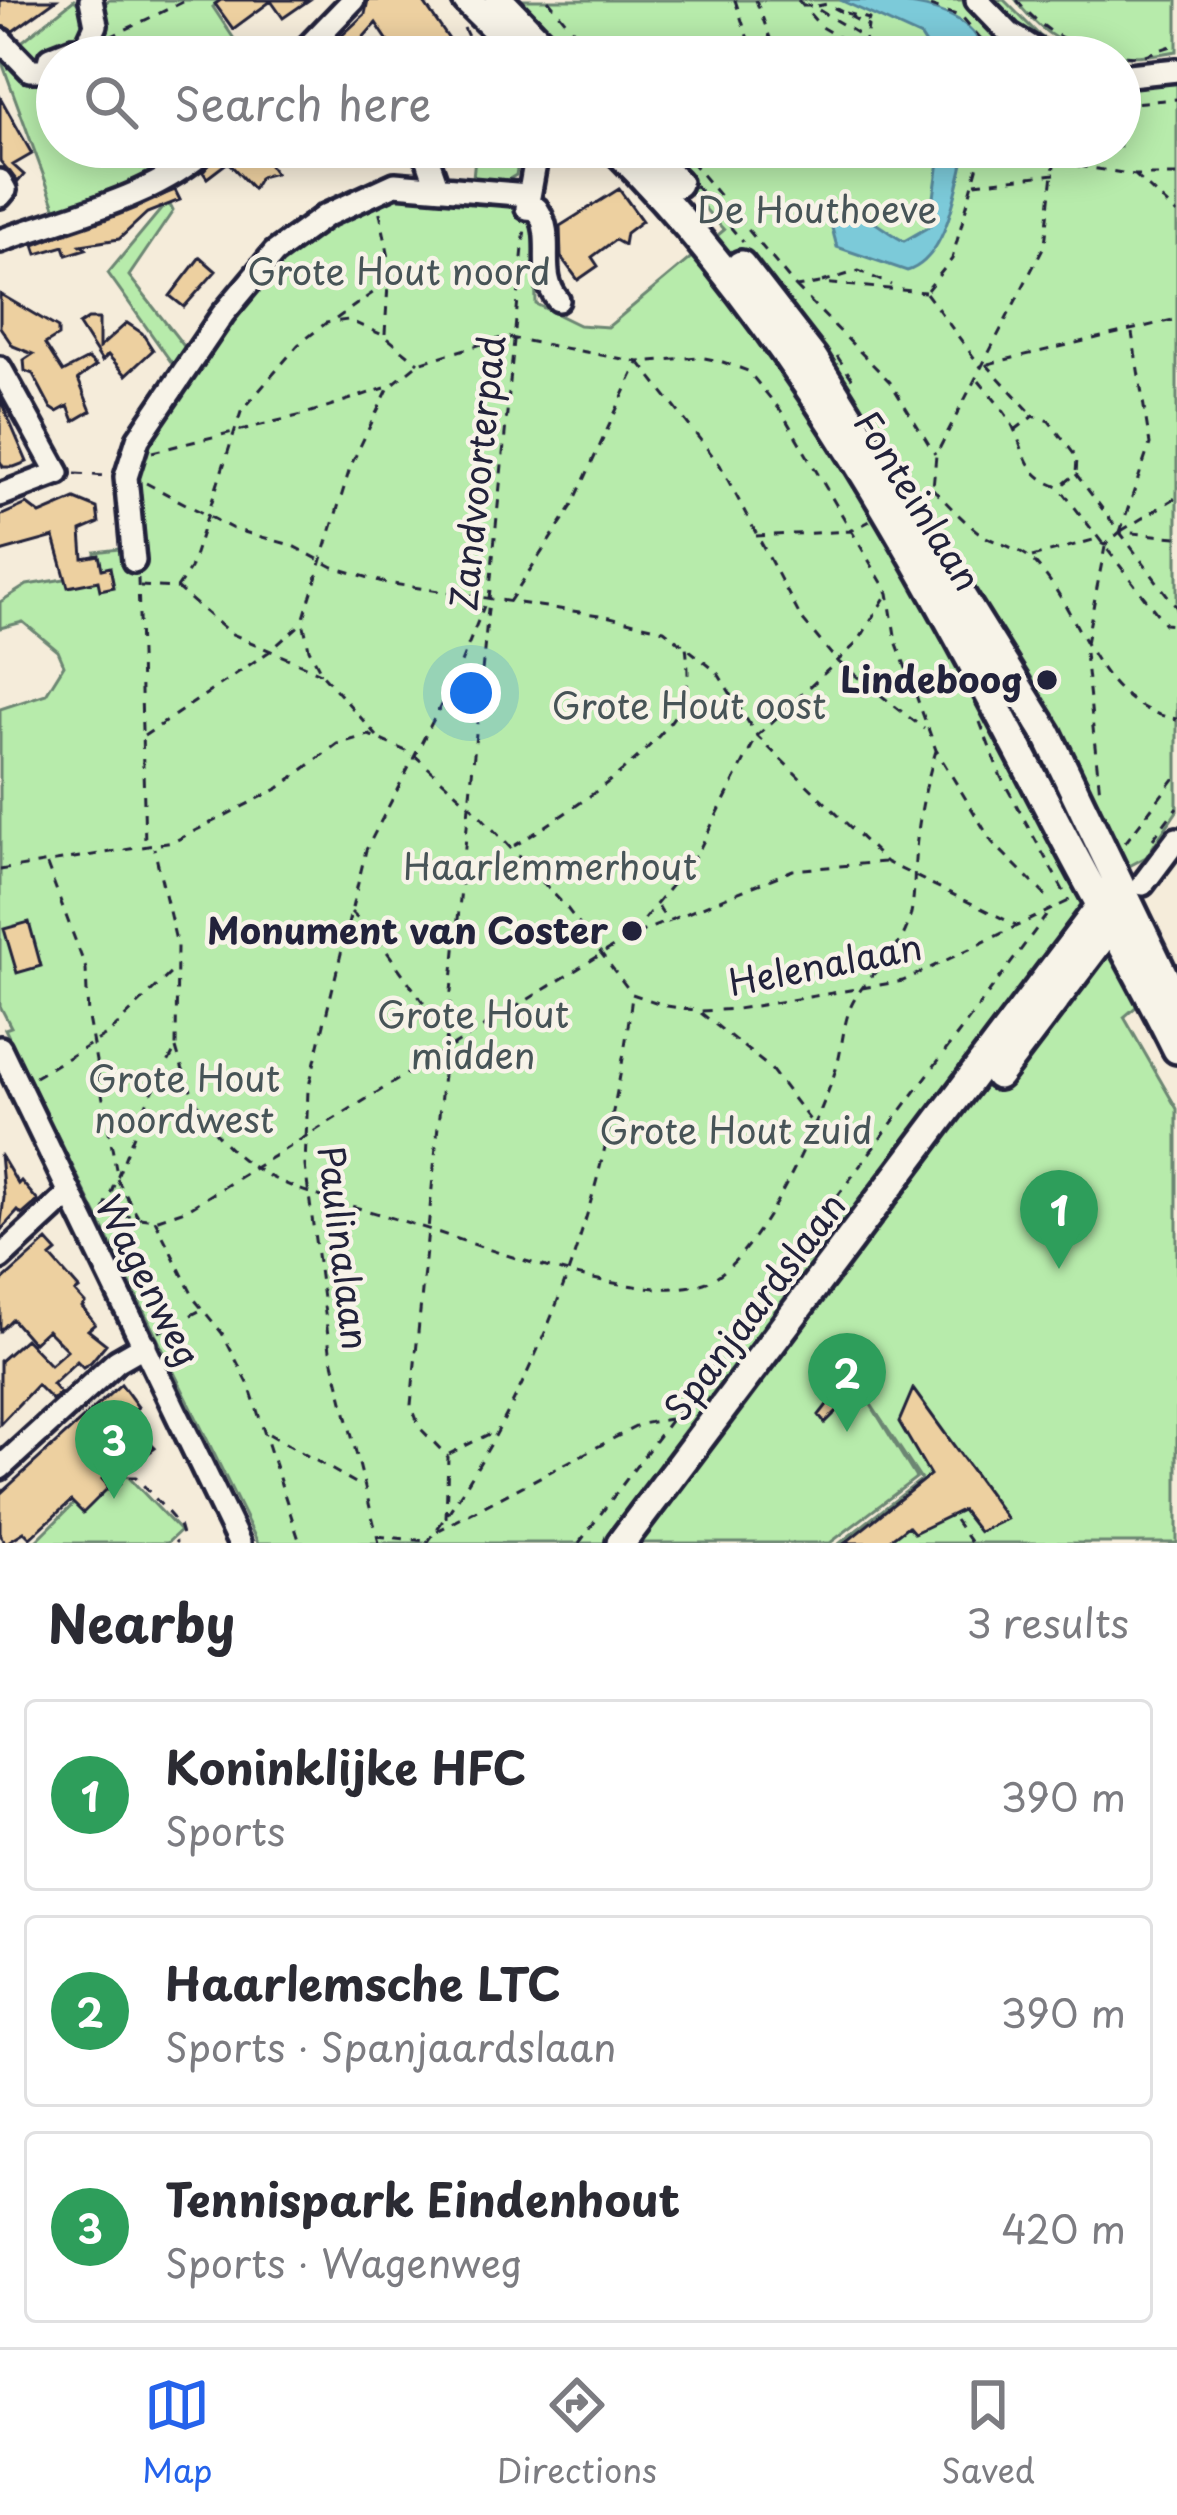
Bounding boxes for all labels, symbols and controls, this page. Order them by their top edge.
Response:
search box [36,36,1141,168]
text: Search here [174,68,431,136]
icon: search [78,69,144,135]
park label: De Houthoeve [697,181,937,235]
park label: Grote Hout noord [247,243,551,297]
street label: Zandvoorterpad [435,332,517,613]
street label: Fonteinlaan [842,399,996,601]
place label: Lindeboog [841,651,1023,705]
your location [441,663,501,723]
marker: Lindeboog [1034,667,1060,693]
park label: Grote Hout oost [552,677,826,731]
park label: Haarlemmerhout [403,838,697,892]
place label: Monument van Coster [207,902,608,956]
marker: Monument van Coster [619,918,645,944]
street label: Helenalaan [723,918,926,1008]
park label: Grote Hout midden [377,986,569,1081]
park label: Grote Hout noordwest [88,1050,280,1145]
park label: Grote Hout zuid [599,1102,873,1156]
street label: Paulinalaan [306,1143,384,1353]
pin: 1 [1020,1170,1098,1269]
street label: Spanjaardslaan [649,1180,857,1431]
street label: Wagenweg [84,1185,216,1375]
pin: 2 [808,1333,886,1432]
pin: 3 [75,1400,153,1499]
text: Nearby [48,1583,235,1660]
text: 3 results [966,1592,1129,1651]
text: Koninklijke HFC [165,1732,526,1800]
text: 1 [81,1766,99,1825]
text: 390 m [1001,1766,1126,1825]
text: Sports [165,1800,285,1859]
text: Haarlemsche LTC [165,1948,561,2016]
text: 2 [76,1982,104,2041]
text: 390 m [1001,1982,1126,2041]
text: Sports · Spanjaardslaan [165,2016,616,2075]
text: Tennispark Eindenhout [165,2164,680,2232]
text: 3 [77,2198,103,2257]
text: 420 m [1001,2198,1126,2257]
text: Sports · Wagenweg [165,2232,523,2291]
tab: Map [142,2372,213,2494]
tab: Directions [497,2372,657,2494]
tab: Saved [941,2372,1035,2494]

